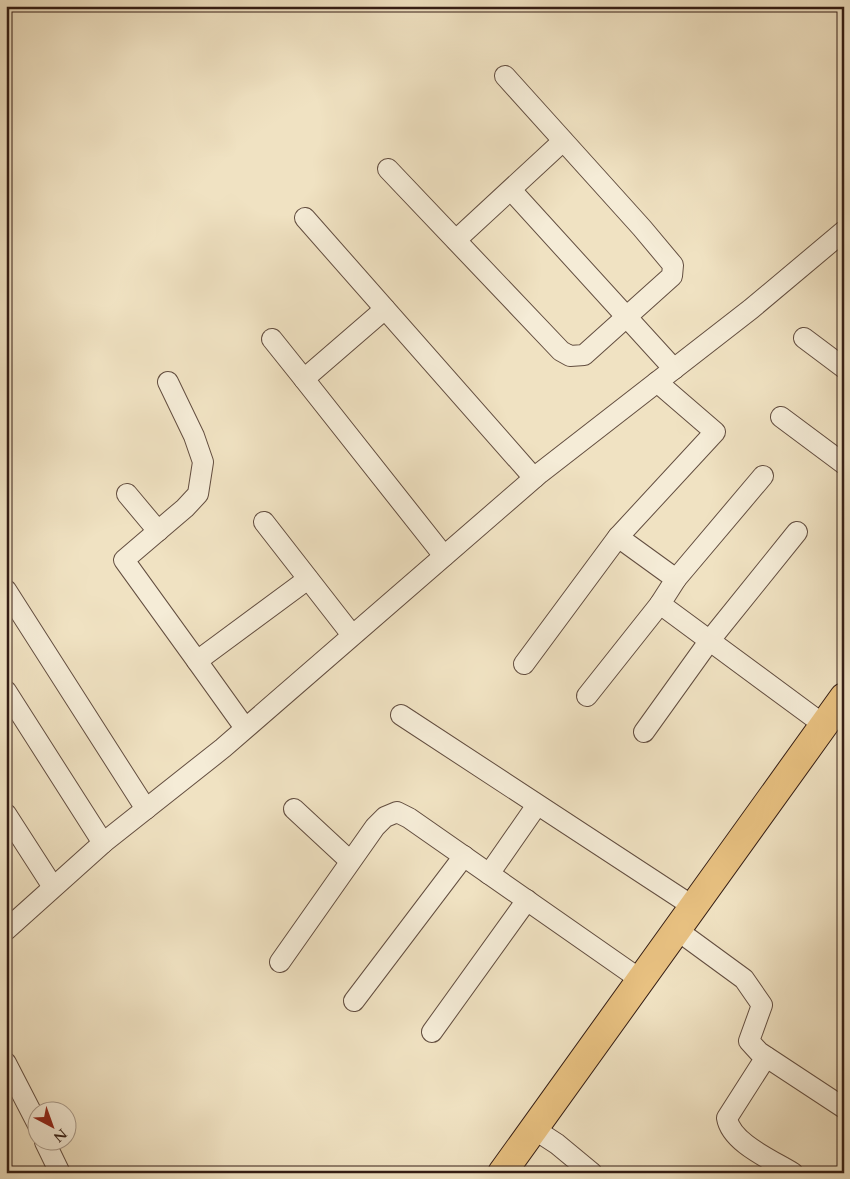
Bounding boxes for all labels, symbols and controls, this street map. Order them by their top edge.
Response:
north arrow [28,1102,78,1152]
text: N [49,1124,71,1147]

